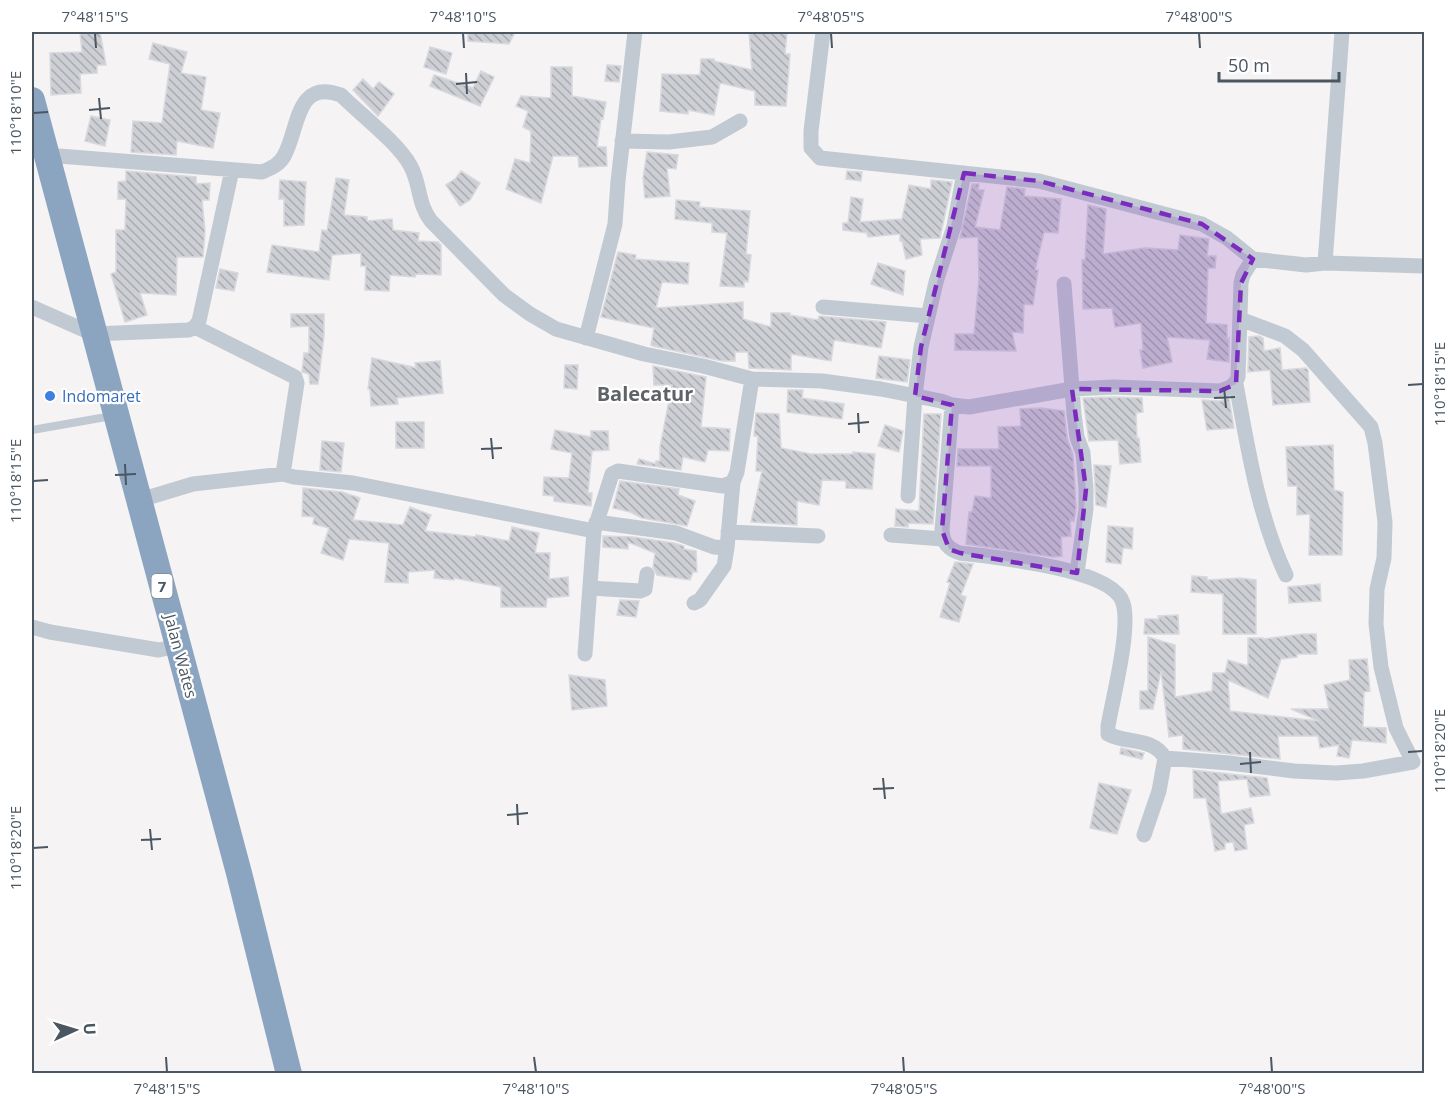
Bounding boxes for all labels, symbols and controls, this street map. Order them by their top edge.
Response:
text: 7°48'15"S [62,6,128,26]
text: 7°48'10"S [430,6,496,26]
text: 7°48'05"S [798,6,864,26]
text: 7°48'00"S [1166,6,1232,26]
scale bar [1219,45,1339,83]
text: 50 m [1228,53,1270,77]
text: 110°18'10"E [5,71,25,155]
text: 110°18'15"E [1429,342,1449,426]
district label: Balecatur [597,380,693,407]
place label: Indomaret [62,385,141,407]
marker: Indomaret [43,389,57,403]
text: 110°18'15"E [5,439,25,523]
road number: 7 [152,574,172,598]
street label: Jalan Wates [159,610,203,700]
text: 110°18'20"E [1429,709,1449,793]
text: 110°18'20"E [5,806,25,890]
north arrow [45,1000,105,1060]
text: U [79,1022,101,1036]
text: 7°48'15"S [134,1078,200,1098]
text: 7°48'10"S [503,1078,569,1098]
text: 7°48'05"S [871,1078,937,1098]
text: 7°48'00"S [1239,1078,1305,1098]

